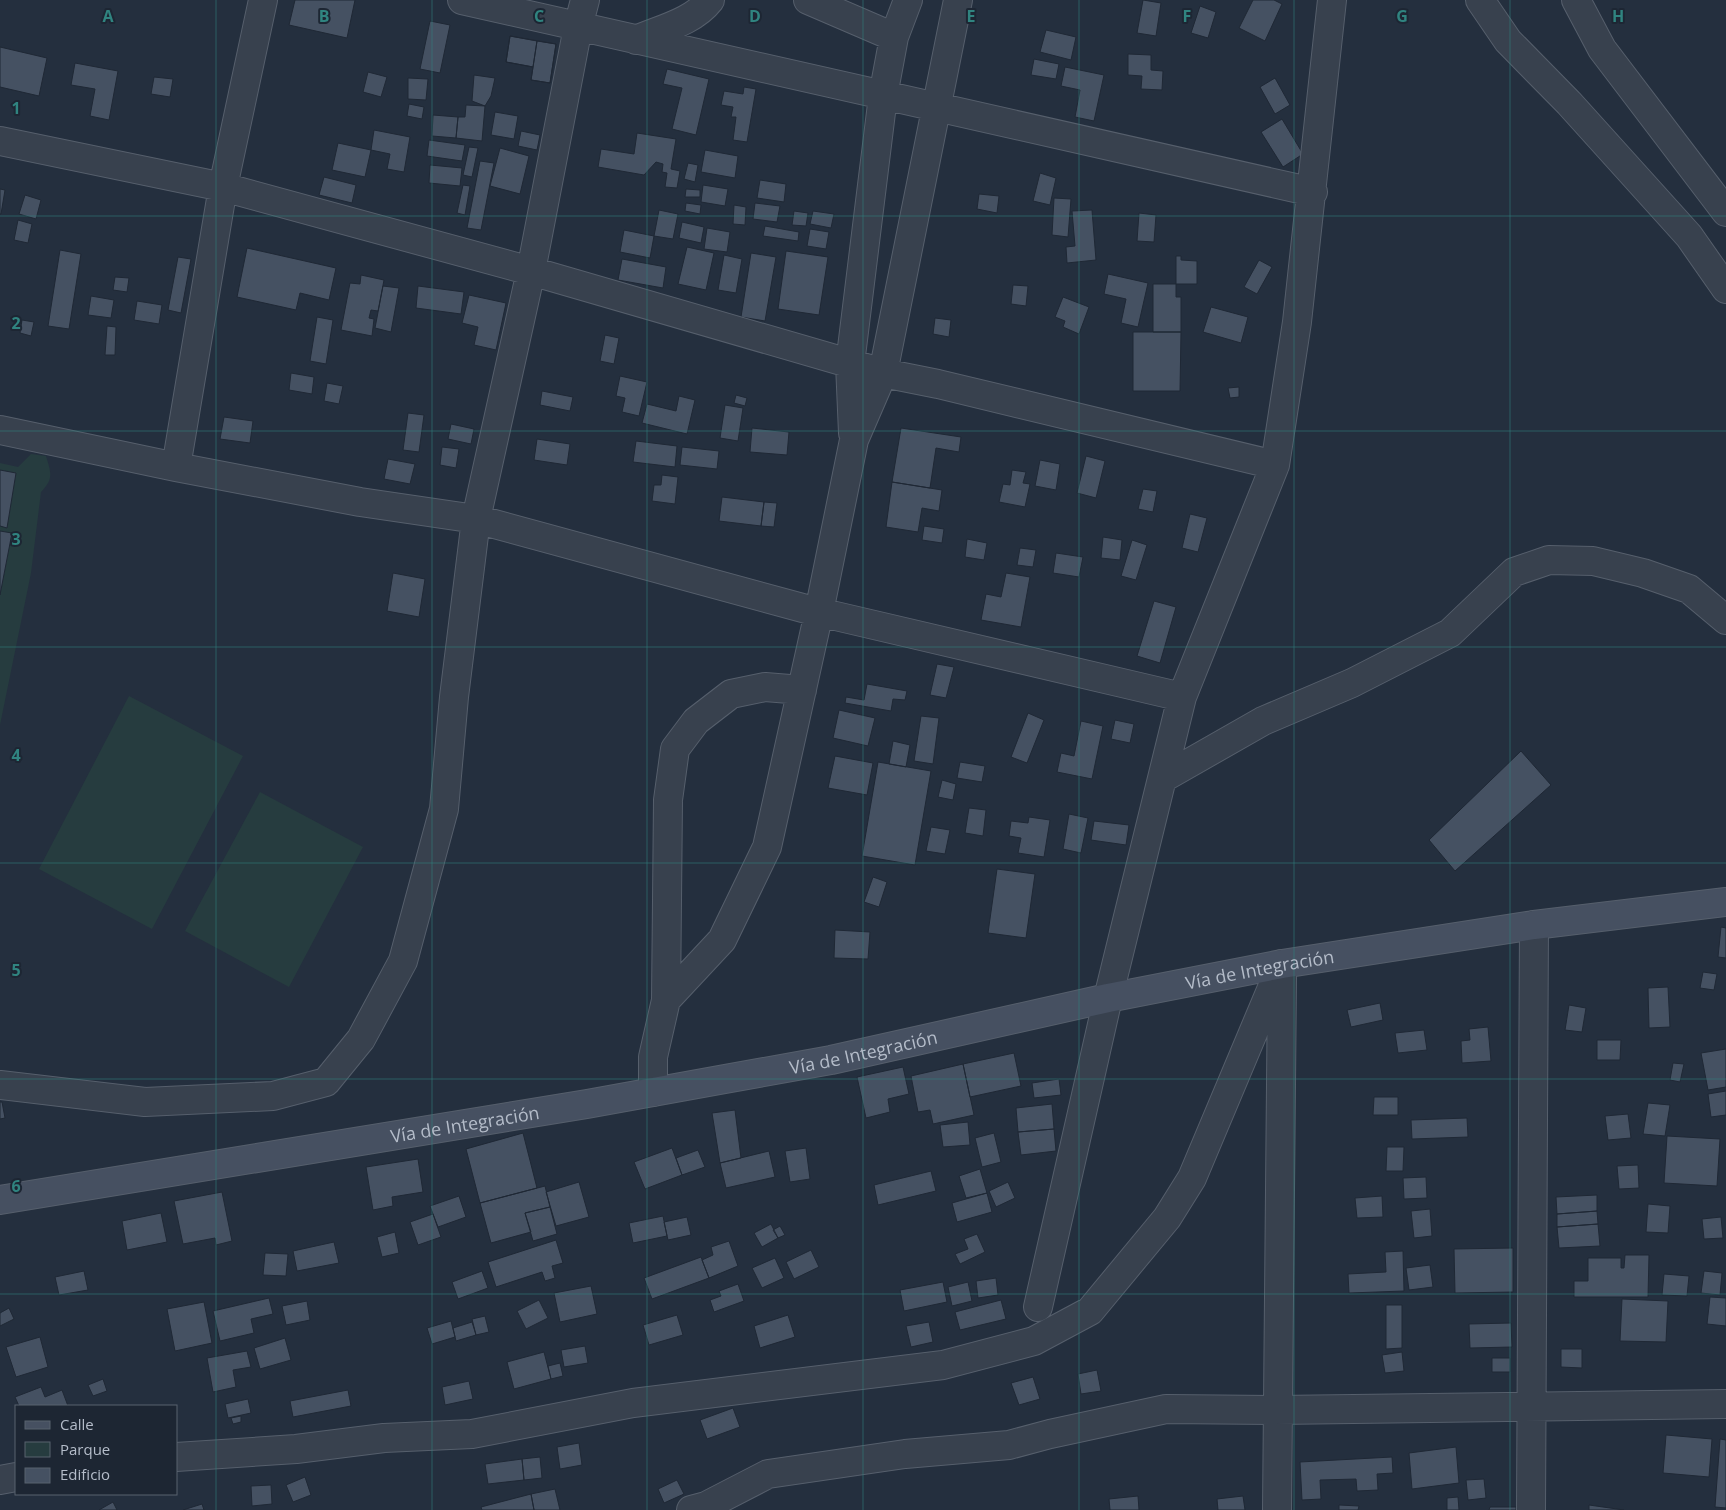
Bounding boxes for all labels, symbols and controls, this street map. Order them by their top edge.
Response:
text: A [102,5,114,27]
text: B [319,5,329,27]
text: C [534,5,544,27]
text: D [749,5,761,27]
text: E [967,5,976,27]
text: F [1183,5,1191,27]
text: G [1396,5,1408,27]
text: H [1612,5,1624,27]
text: 1 [11,97,21,119]
text: 2 [11,312,21,334]
text: 3 [11,528,21,550]
text: 4 [11,744,21,766]
street label: Vía de Integración [1183,944,1336,995]
text: 5 [11,959,21,981]
street label: Vía de Integración [788,1025,940,1079]
street label: Vía de Integración [389,1100,541,1148]
text: 6 [11,1175,21,1197]
legend [15,1405,178,1495]
text: Calle [60,1414,94,1434]
text: Parque [60,1439,110,1459]
text: Edificio [60,1464,110,1484]

